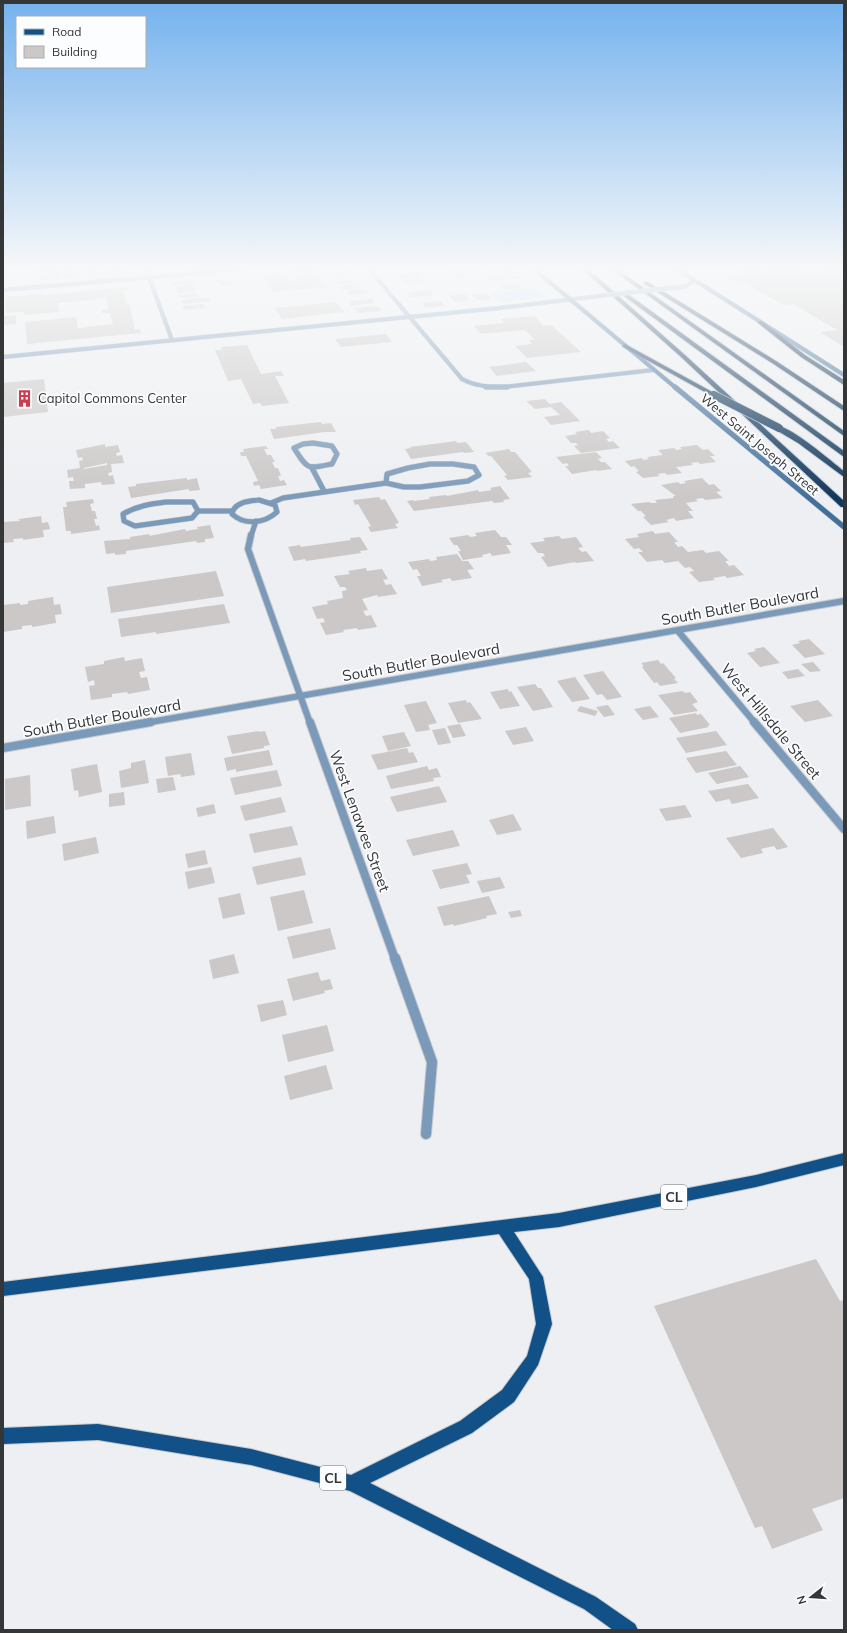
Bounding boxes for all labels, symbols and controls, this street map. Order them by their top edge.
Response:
legend [16,16,146,68]
text: Road [52,24,81,39]
text: Building [52,44,97,59]
building icon: Capitol Commons Center [15,388,35,408]
place label: Capitol Commons Center [38,390,187,406]
street label: West Saint Joseph Street [698,390,823,499]
street label: South Butler Boulevard [660,583,820,629]
street label: South Butler Boulevard [341,639,501,685]
street label: West Hillsdale Street [717,659,825,783]
street label: South Butler Boulevard [22,695,182,741]
street label: West Lenawee Street [326,748,394,894]
road number: CL [661,1185,687,1209]
road number: CL [320,1466,346,1490]
north arrow [791,1577,831,1617]
text: N [794,1594,809,1606]

